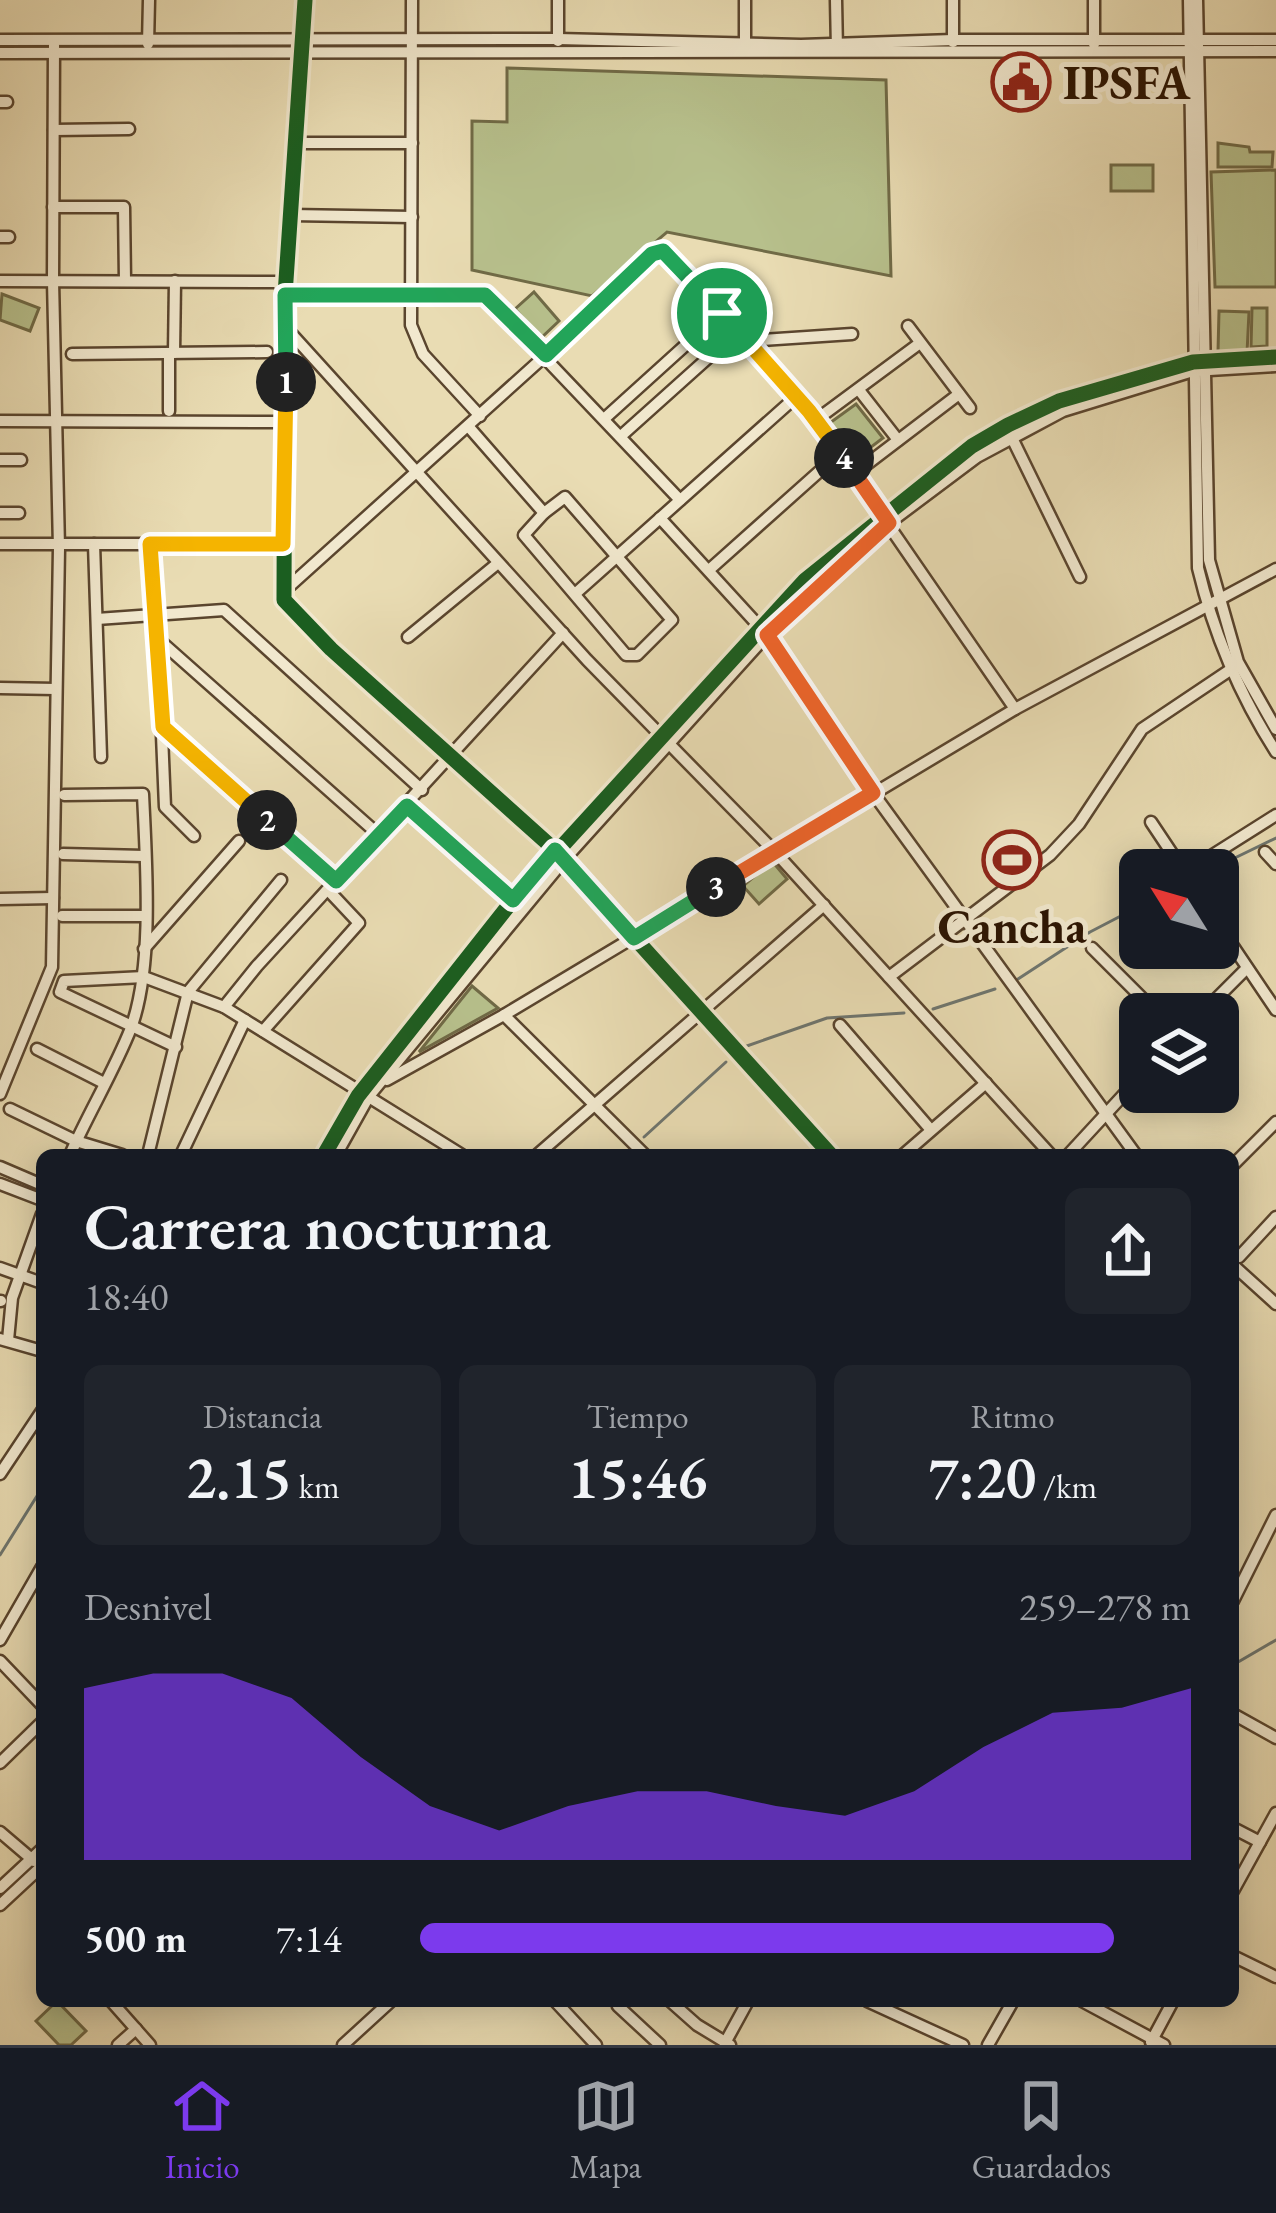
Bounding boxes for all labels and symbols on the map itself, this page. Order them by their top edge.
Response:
public building icon: IPSFA [990,51,1052,113]
place label: IPSFA [1063,51,1191,113]
pin [671,262,773,364]
pin: 1 [256,352,316,412]
pin: 4 [814,428,874,488]
pin: 2 [237,790,297,850]
sports icon: Cancha [981,829,1043,891]
north arrow [1119,849,1239,969]
pin: 3 [686,857,746,917]
place label: Cancha [938,895,1087,957]

